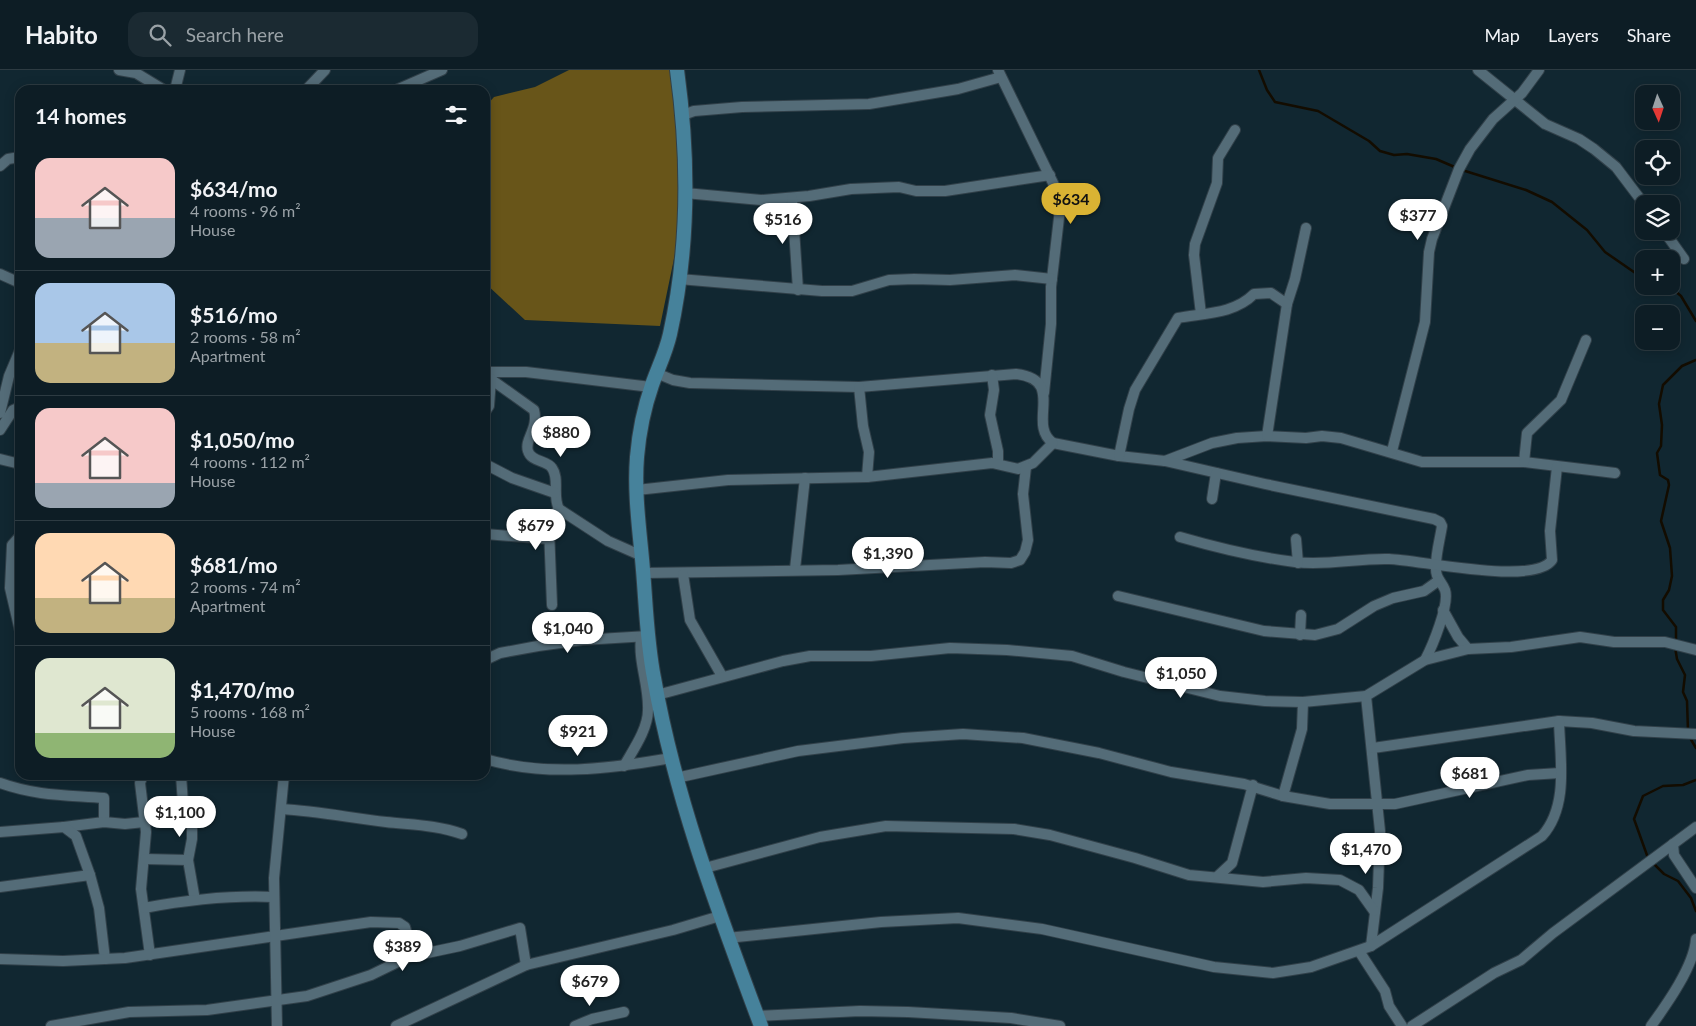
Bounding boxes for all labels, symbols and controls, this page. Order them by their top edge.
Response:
search box [128,12,478,57]
text: Habito [25,20,98,49]
icon: search [146,21,174,49]
text: Search here [186,23,284,46]
text: Map [1484,24,1520,46]
text: Layers [1548,24,1599,46]
text: Share [1627,24,1671,46]
north arrow [1635,85,1680,130]
map controls [1635,85,1680,350]
icon: filters [442,101,470,129]
text: 14 homes [35,103,126,128]
button: locate [1635,140,1680,185]
text: $634/mo [190,176,278,201]
icon: home [75,178,135,238]
pin: $634 [1041,182,1101,225]
text: $634 [1052,189,1090,208]
button: layers [1635,195,1680,240]
pin: $377 [1388,198,1448,241]
text: 4 rooms · 96 m² [190,201,301,220]
pin: $516 [753,202,813,245]
text: $377 [1399,205,1437,224]
text: $516 [764,209,802,228]
text: House [190,220,235,239]
button: + [1635,250,1680,295]
text: $516/mo [190,302,278,327]
icon: home [75,303,135,363]
button: − [1635,305,1680,350]
text: 2 rooms · 58 m² [190,327,301,346]
text: Apartment [190,346,265,365]
pin: $880 [531,416,591,458]
text: $880 [542,422,580,441]
text: $1,050/mo [190,427,295,452]
icon: home [75,428,135,488]
text: 4 rooms · 112 m² [190,452,310,471]
text: House [190,471,235,490]
pin: $679 [506,508,566,551]
text: $679 [517,515,555,534]
pin: $1,390 [847,536,929,579]
text: $1,390 [863,543,913,562]
text: $681/mo [190,552,278,577]
icon: home [75,553,135,613]
text: 2 rooms · 74 m² [190,577,301,596]
text: Apartment [190,596,265,615]
pin: $1,040 [527,612,609,654]
text: $1,040 [543,618,593,637]
pin: $1,050 [1140,656,1222,699]
text: $1,050 [1156,663,1206,682]
text: $1,470/mo [190,677,295,702]
icon: home [75,678,135,738]
text: 5 rooms · 168 m² [190,702,310,721]
pin: $921 [548,714,608,757]
text: House [190,721,235,740]
text: $921 [559,721,597,740]
pin: $681 [1440,756,1500,799]
text: $681 [1451,763,1489,782]
pin: $1,100 [139,796,221,838]
text: $1,100 [155,802,205,821]
pin: $1,470 [1325,832,1407,875]
text: $1,470 [1341,839,1391,858]
pin: $389 [373,930,433,972]
text: $389 [384,936,422,955]
pin: $679 [560,964,620,1007]
text: $679 [571,971,609,990]

